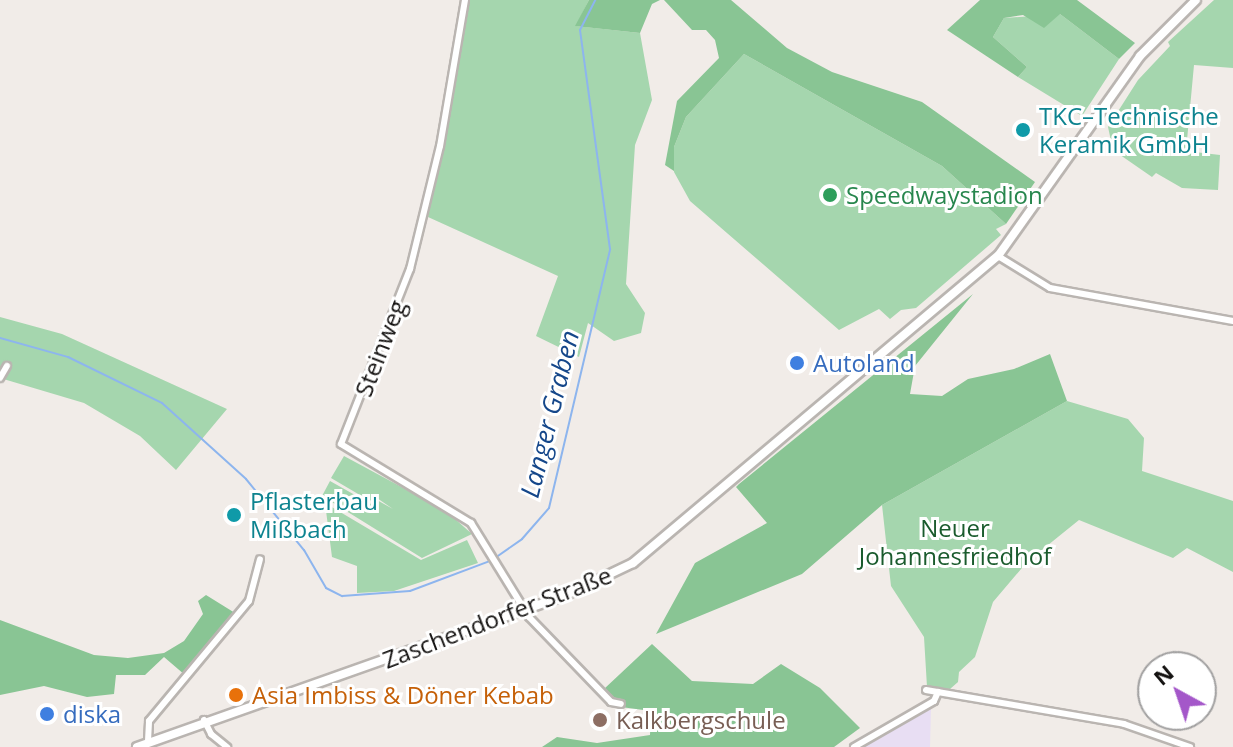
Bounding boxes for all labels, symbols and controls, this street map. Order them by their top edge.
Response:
place label: TKC–Technische Keramik GmbH [1039,102,1219,158]
marker: TKC–Technische Keramik GmbH [1014,121,1032,139]
place label: Speedwaystadion [846,181,1043,209]
marker: Speedwaystadion [821,186,839,204]
street label: Steinweg [348,296,412,400]
water label: Langer Graben [514,327,586,501]
place label: Autoland [813,349,915,377]
marker: Autoland [788,354,806,372]
place label: Pflasterbau Mißbach [250,487,378,543]
marker: Pflasterbau Mißbach [225,506,243,524]
park label: Neuer Johannesfriedhof [859,514,1051,570]
street label: Zaschendorfer Straße [379,560,615,674]
north arrow [1137,651,1217,731]
text: N [1146,657,1179,691]
place label: Asia Imbiss & Döner Kebab [252,681,554,709]
marker: Asia Imbiss & Döner Kebab [227,686,245,704]
place label: diska [63,700,121,728]
marker: diska [38,705,56,723]
place label: Kalkbergschule [616,706,786,734]
marker: Kalkbergschule [591,711,609,729]

